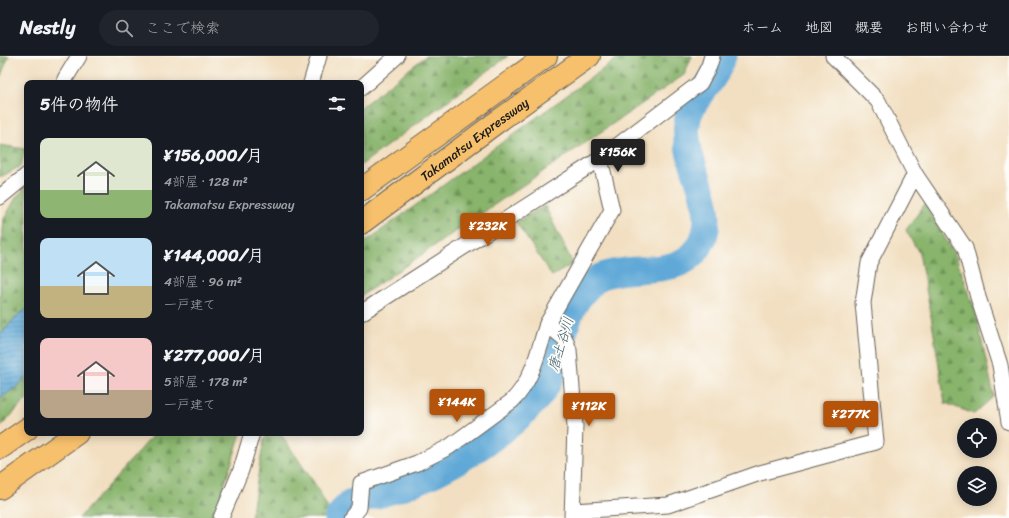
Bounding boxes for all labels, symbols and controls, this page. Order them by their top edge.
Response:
search box [99,10,379,46]
text: Nestly [20,11,75,44]
text: ここで検索 [145,15,220,41]
text: ホーム [742,15,783,40]
text: 地図 [805,15,833,40]
text: 概要 [855,15,883,40]
text: お問い合わせ [905,15,989,40]
icon: search [113,17,135,39]
text: 5件の物件 [40,89,118,119]
street label: Takamatsu Expressway [415,91,534,187]
icon: filters [326,93,348,115]
pin: ¥156K [590,139,646,173]
text: ¥156,000/月 [164,140,263,170]
text: ¥156K [600,140,636,163]
icon: home [72,154,120,202]
text: 4部屋 · 128 m² [164,170,248,193]
text: Takamatsu Expressway [164,193,294,216]
pin: ¥232K [460,213,516,247]
text: ¥232K [469,214,507,237]
text: ¥144,000/月 [164,240,264,270]
icon: home [72,254,120,302]
text: 4部屋 · 96 m² [164,270,242,293]
text: 一戸建て [164,293,216,316]
water label: 唐土谷川 [541,314,581,374]
text: ¥277,000/月 [164,340,265,370]
icon: home [72,354,120,402]
text: 5部屋 · 178 m² [164,370,248,393]
pin: ¥144K [429,389,485,423]
text: ¥144K [439,390,475,413]
text: 一戸建て [164,393,216,416]
pin: ¥112K [561,393,617,427]
text: ¥112K [572,394,606,417]
pin: ¥277K [823,401,879,435]
text: ¥277K [832,402,870,425]
map controls [957,418,997,506]
button: locate [957,418,997,458]
button: layers [957,466,997,506]

